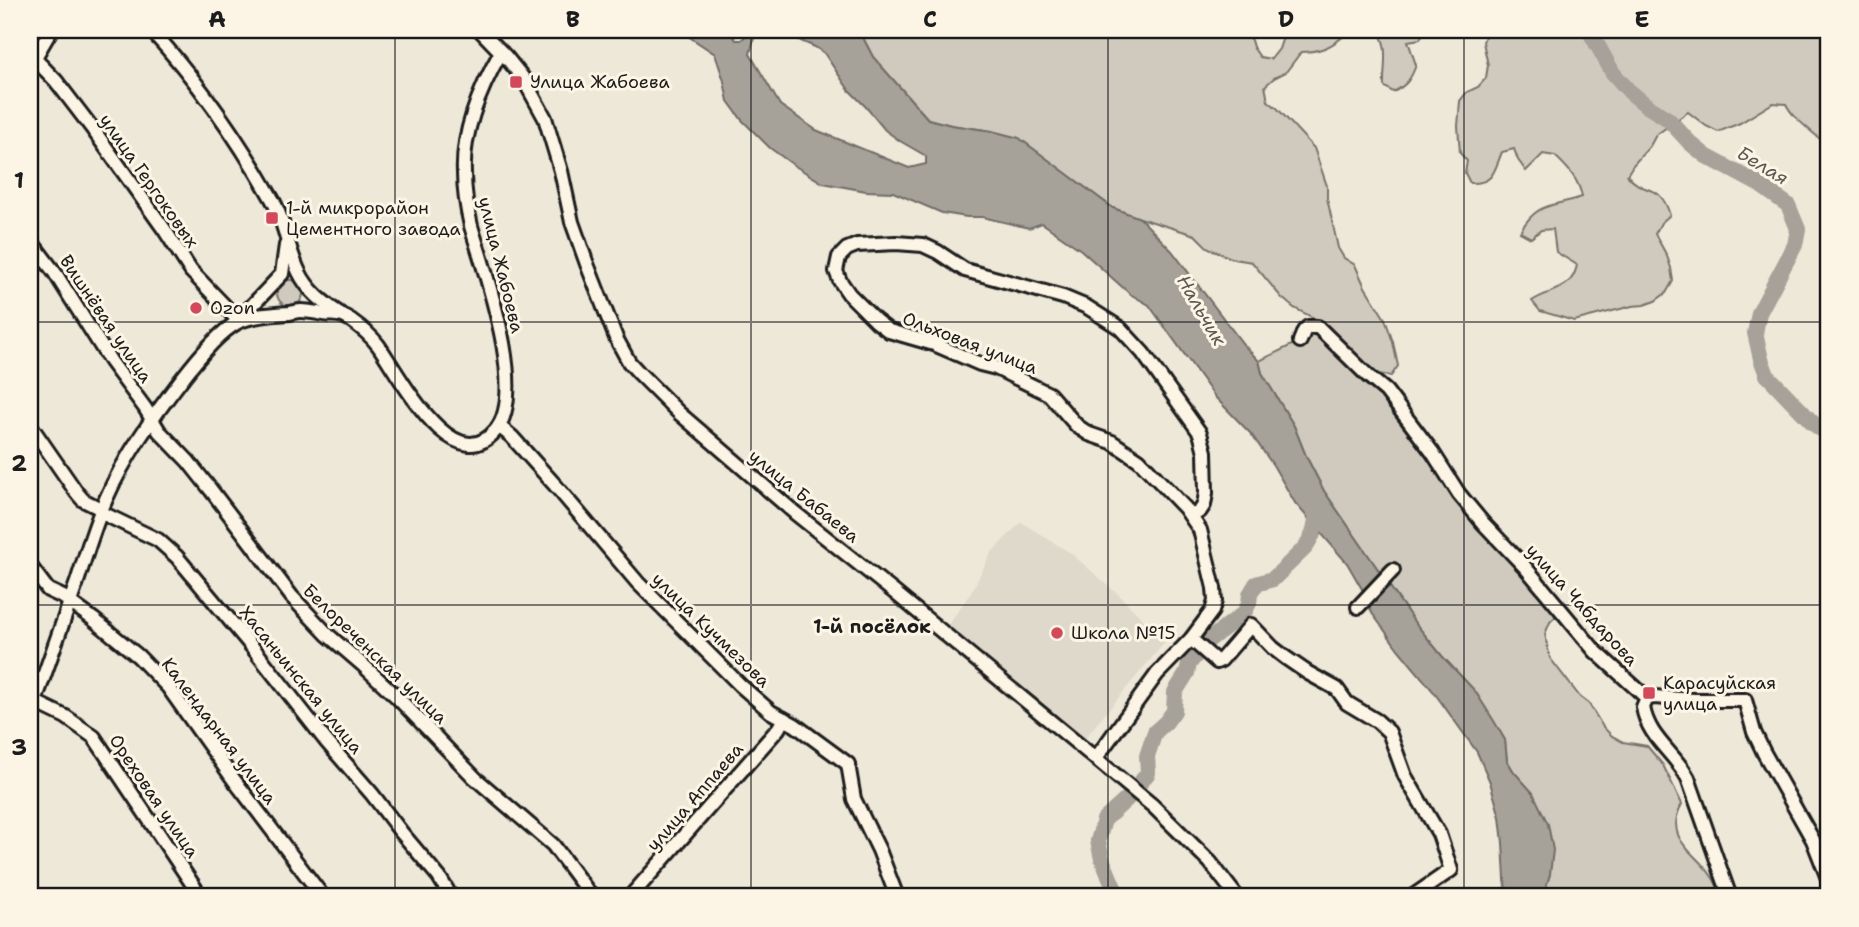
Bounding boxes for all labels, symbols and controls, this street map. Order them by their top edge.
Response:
text: A [208,4,226,34]
text: B [566,4,580,34]
text: C [923,4,937,34]
text: D [1278,4,1294,34]
text: E [1634,4,1650,34]
place label: Улица Жабоева [530,70,670,94]
marker: Улица Жабоева [508,74,524,90]
street label: улица Гергоковых [94,109,204,253]
water label: Белая [1732,140,1793,191]
text: 1 [14,165,24,195]
street label: улица Жабоева [472,194,530,336]
place label: 1-й микрорайон Цементного завода [286,196,461,241]
marker: 1-й микрорайон Цементного завода [264,210,280,226]
street label: Вишнёвая улица [54,250,158,388]
water label: Нальчик [1171,270,1232,351]
place label: Ozon [210,296,255,320]
marker: Ozon [188,300,204,316]
street label: Ольховая улица [899,306,1041,380]
street label: улица Бабаева [744,444,864,548]
text: 2 [11,448,27,478]
street label: улица Чабдарова [1521,539,1643,671]
street label: улица Кучмезова [647,567,775,693]
street label: Белореченская улица [297,579,453,729]
street label: Хасаньинская улица [234,601,368,759]
district label: 1-й посёлок [813,614,931,639]
place label: Школа №15 [1071,621,1175,645]
marker: Школа №15 [1049,625,1065,641]
street label: Календарная улица [156,653,282,809]
place label: Карасуйская улица [1663,671,1776,716]
marker: Карасуйская улица [1641,685,1657,701]
street label: Ореховая улица [104,729,204,863]
text: 3 [11,732,27,762]
street label: улица Аппаева [641,738,749,856]

